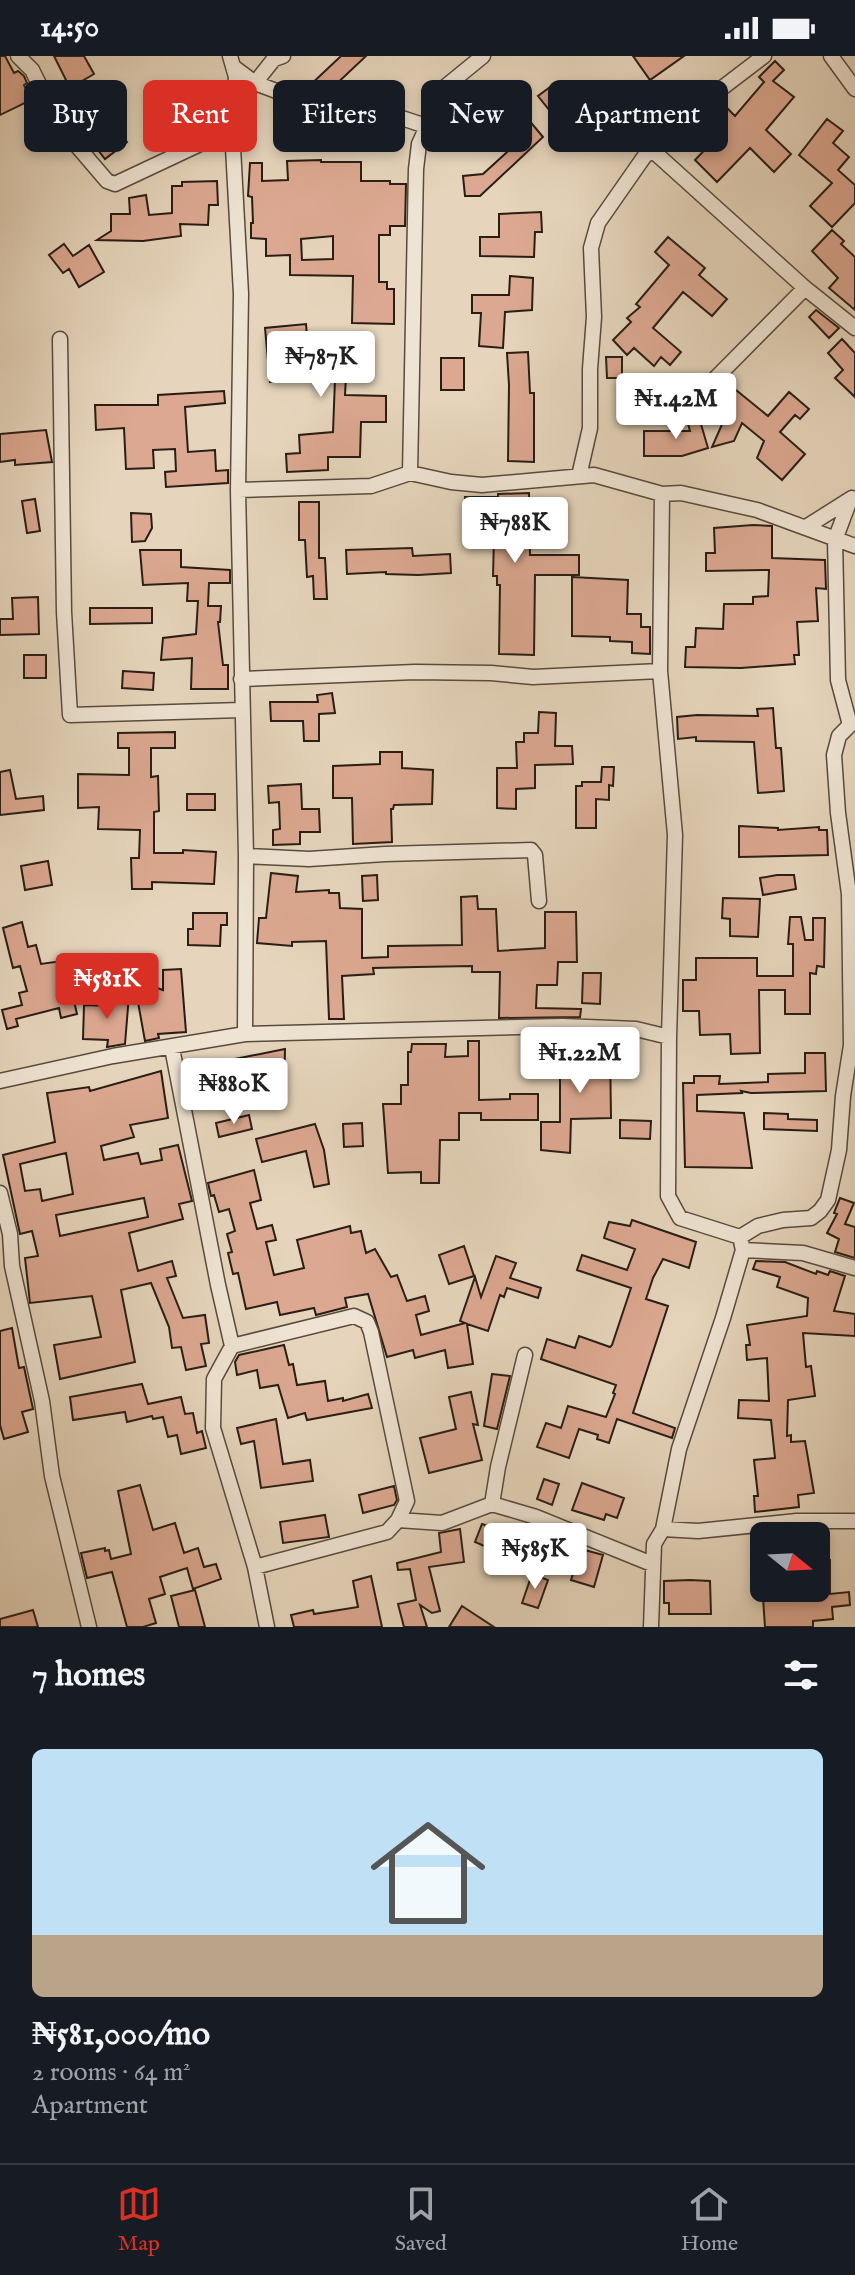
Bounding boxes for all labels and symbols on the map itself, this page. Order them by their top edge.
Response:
pin: ₦787K [265,331,377,399]
pin: ₦1.42M [611,373,741,441]
pin: ₦788K [459,497,571,565]
pin: ₦581K [51,953,163,1021]
pin: ₦1.22M [515,1027,645,1095]
pin: ₦880K [178,1058,290,1126]
north arrow [750,1522,830,1602]
pin: ₦585K [479,1523,591,1591]

